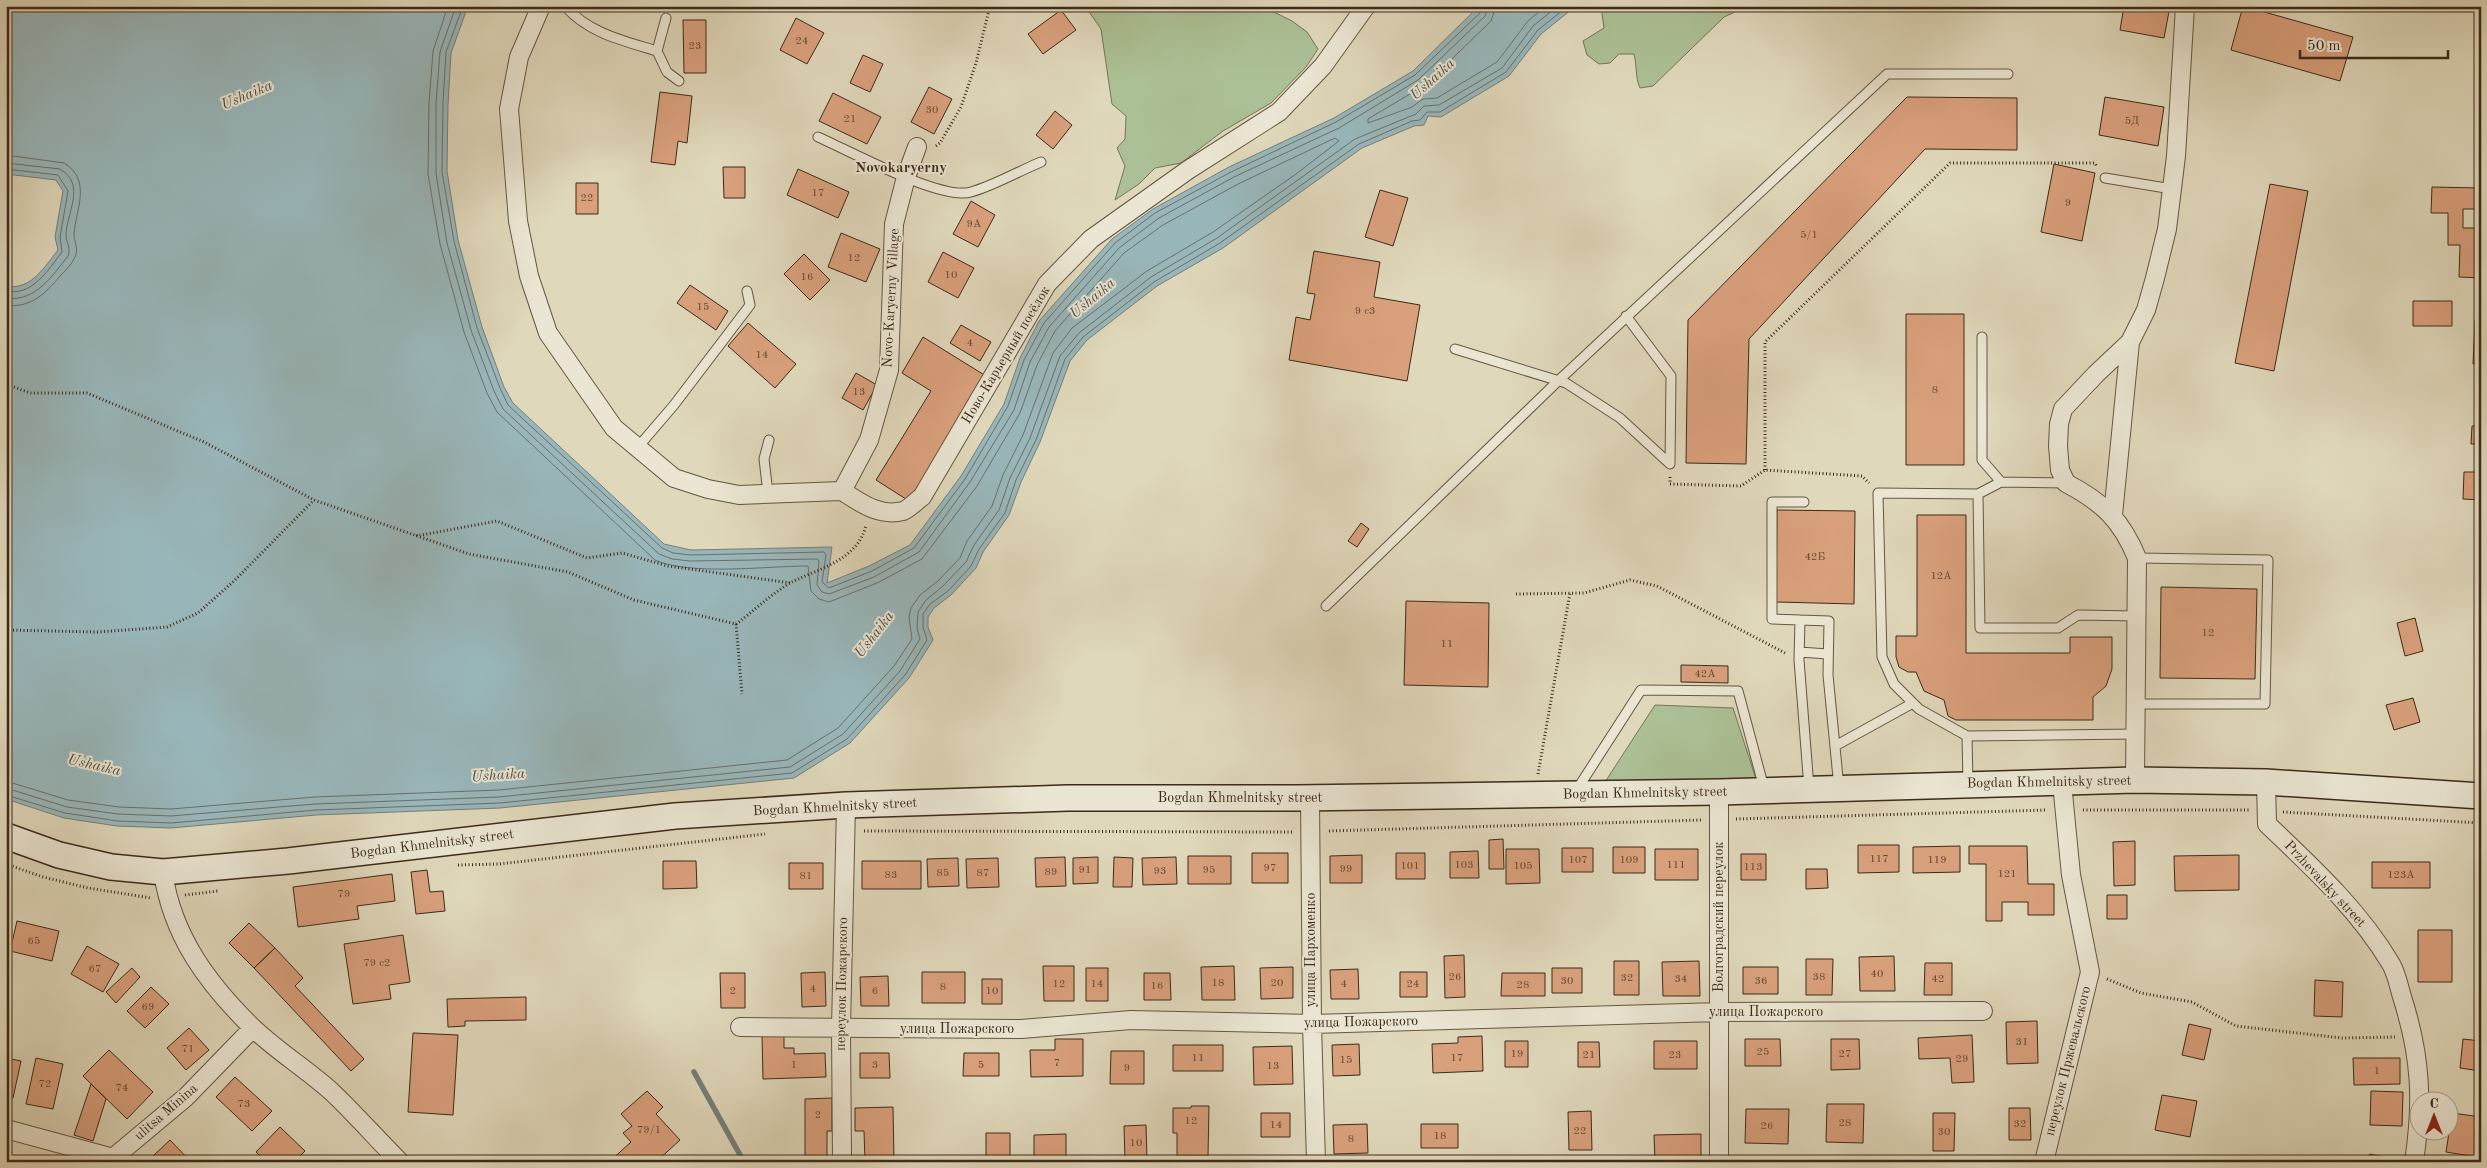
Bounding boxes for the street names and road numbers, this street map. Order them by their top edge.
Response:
street label: Novo-Karyerny Village [880,228,902,368]
street label: Ново-Карьерный посёлок [959,284,1053,426]
street label: Bogdan Khmelnitsky street [1966,774,2132,790]
street label: Bogdan Khmelnitsky street [1562,785,1728,801]
street label: Bogdan Khmelnitsky street [1158,791,1323,805]
street label: Bogdan Khmelnitsky street [752,796,918,818]
street label: Bogdan Khmelnitsky street [349,827,515,861]
street label: Przhevalsky street [2282,838,2368,930]
street label: Волгоградский переулок [1712,842,1726,992]
street label: улица Пархоменко [1304,893,1318,1007]
street label: переулок Пожарского [834,917,850,1051]
street label: переулок Пржевальского [2043,985,2093,1137]
street label: улица Пожарского [1709,1005,1823,1019]
street label: улица Пожарского [1304,1014,1418,1030]
street label: улица Пожарского [900,1022,1014,1036]
street label: ulitsa Minina [132,1081,200,1143]

